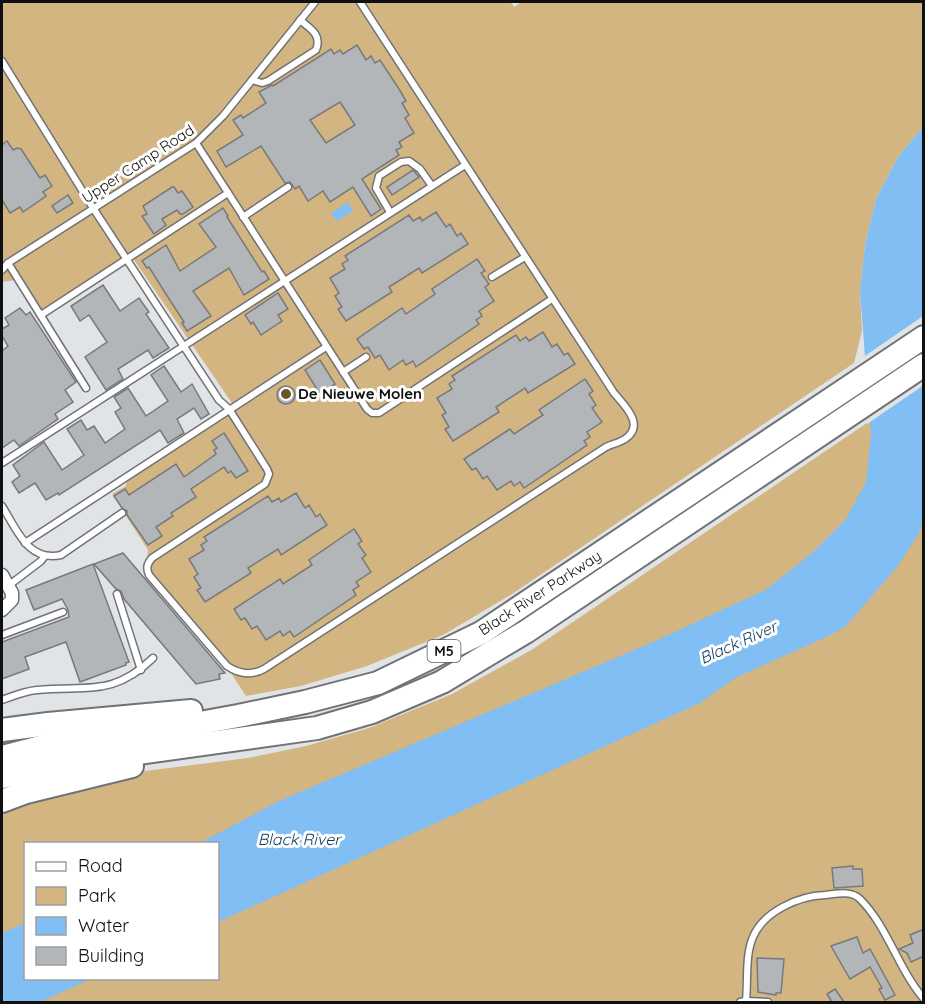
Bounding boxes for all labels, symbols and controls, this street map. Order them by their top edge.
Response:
street label: Upper Camp Road [78,120,197,207]
place label: De Nieuwe Molen [298,384,422,403]
marker: De Nieuwe Molen [279,387,293,401]
street label: Black River Parkway [475,546,605,639]
water label: Black River [696,615,782,668]
road number: M5 [428,640,460,662]
water label: Black River [258,829,342,849]
legend [24,842,219,980]
text: Road [78,854,123,877]
text: Park [78,884,116,907]
text: Water [78,914,129,937]
text: Building [78,944,144,967]

